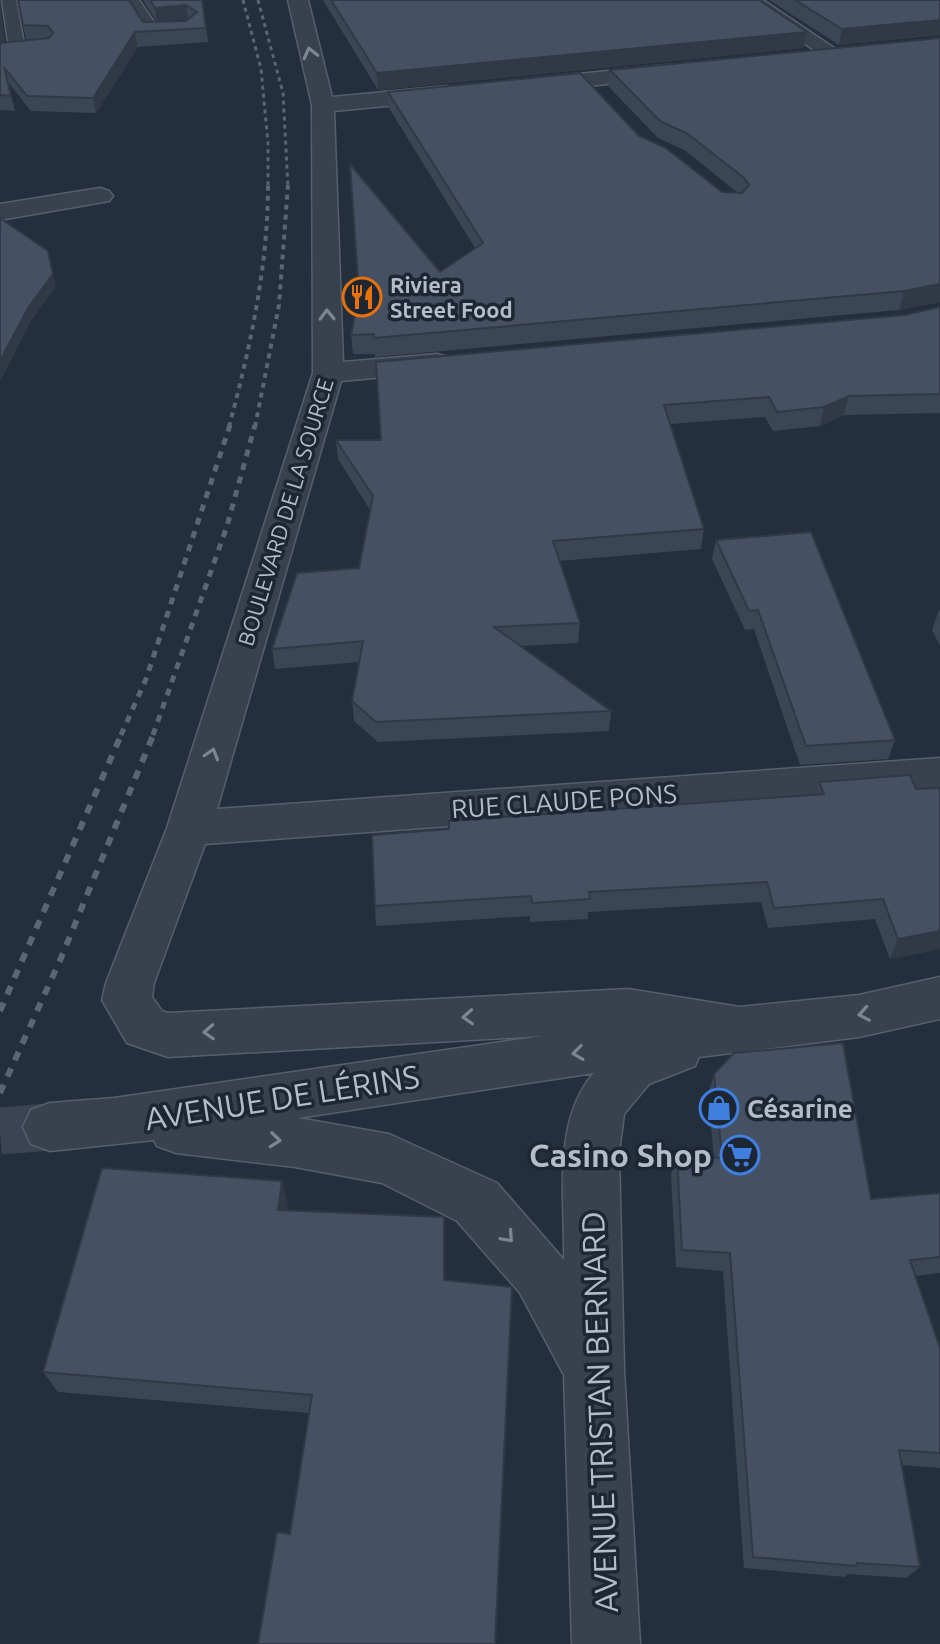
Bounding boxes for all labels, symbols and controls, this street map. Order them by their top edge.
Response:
one-way arrow [303,46,320,60]
place label: Riviera Street Food [390,272,513,322]
restaurant icon: Riviera Street Food [341,276,383,318]
one-way arrow [318,308,336,321]
street label: BOULEVARD DE LA SOURCE [232,375,338,649]
one-way arrow [202,747,218,761]
street label: RUE CLAUDE PONS [450,779,678,823]
one-way arrow [857,1005,870,1022]
one-way arrow [461,1008,474,1025]
one-way arrow [202,1024,215,1041]
one-way arrow [571,1044,585,1061]
street label: AVENUE DE LÉRINS [142,1058,422,1136]
shop icon: Césarine [698,1087,740,1129]
place label: Césarine [747,1094,853,1123]
one-way arrow [269,1131,282,1148]
supermarket icon: Casino Shop [719,1134,761,1176]
place label: Casino Shop [529,1137,712,1173]
street label: AVENUE TRISTAN BERNARD [574,1211,624,1613]
one-way arrow [498,1227,513,1242]

